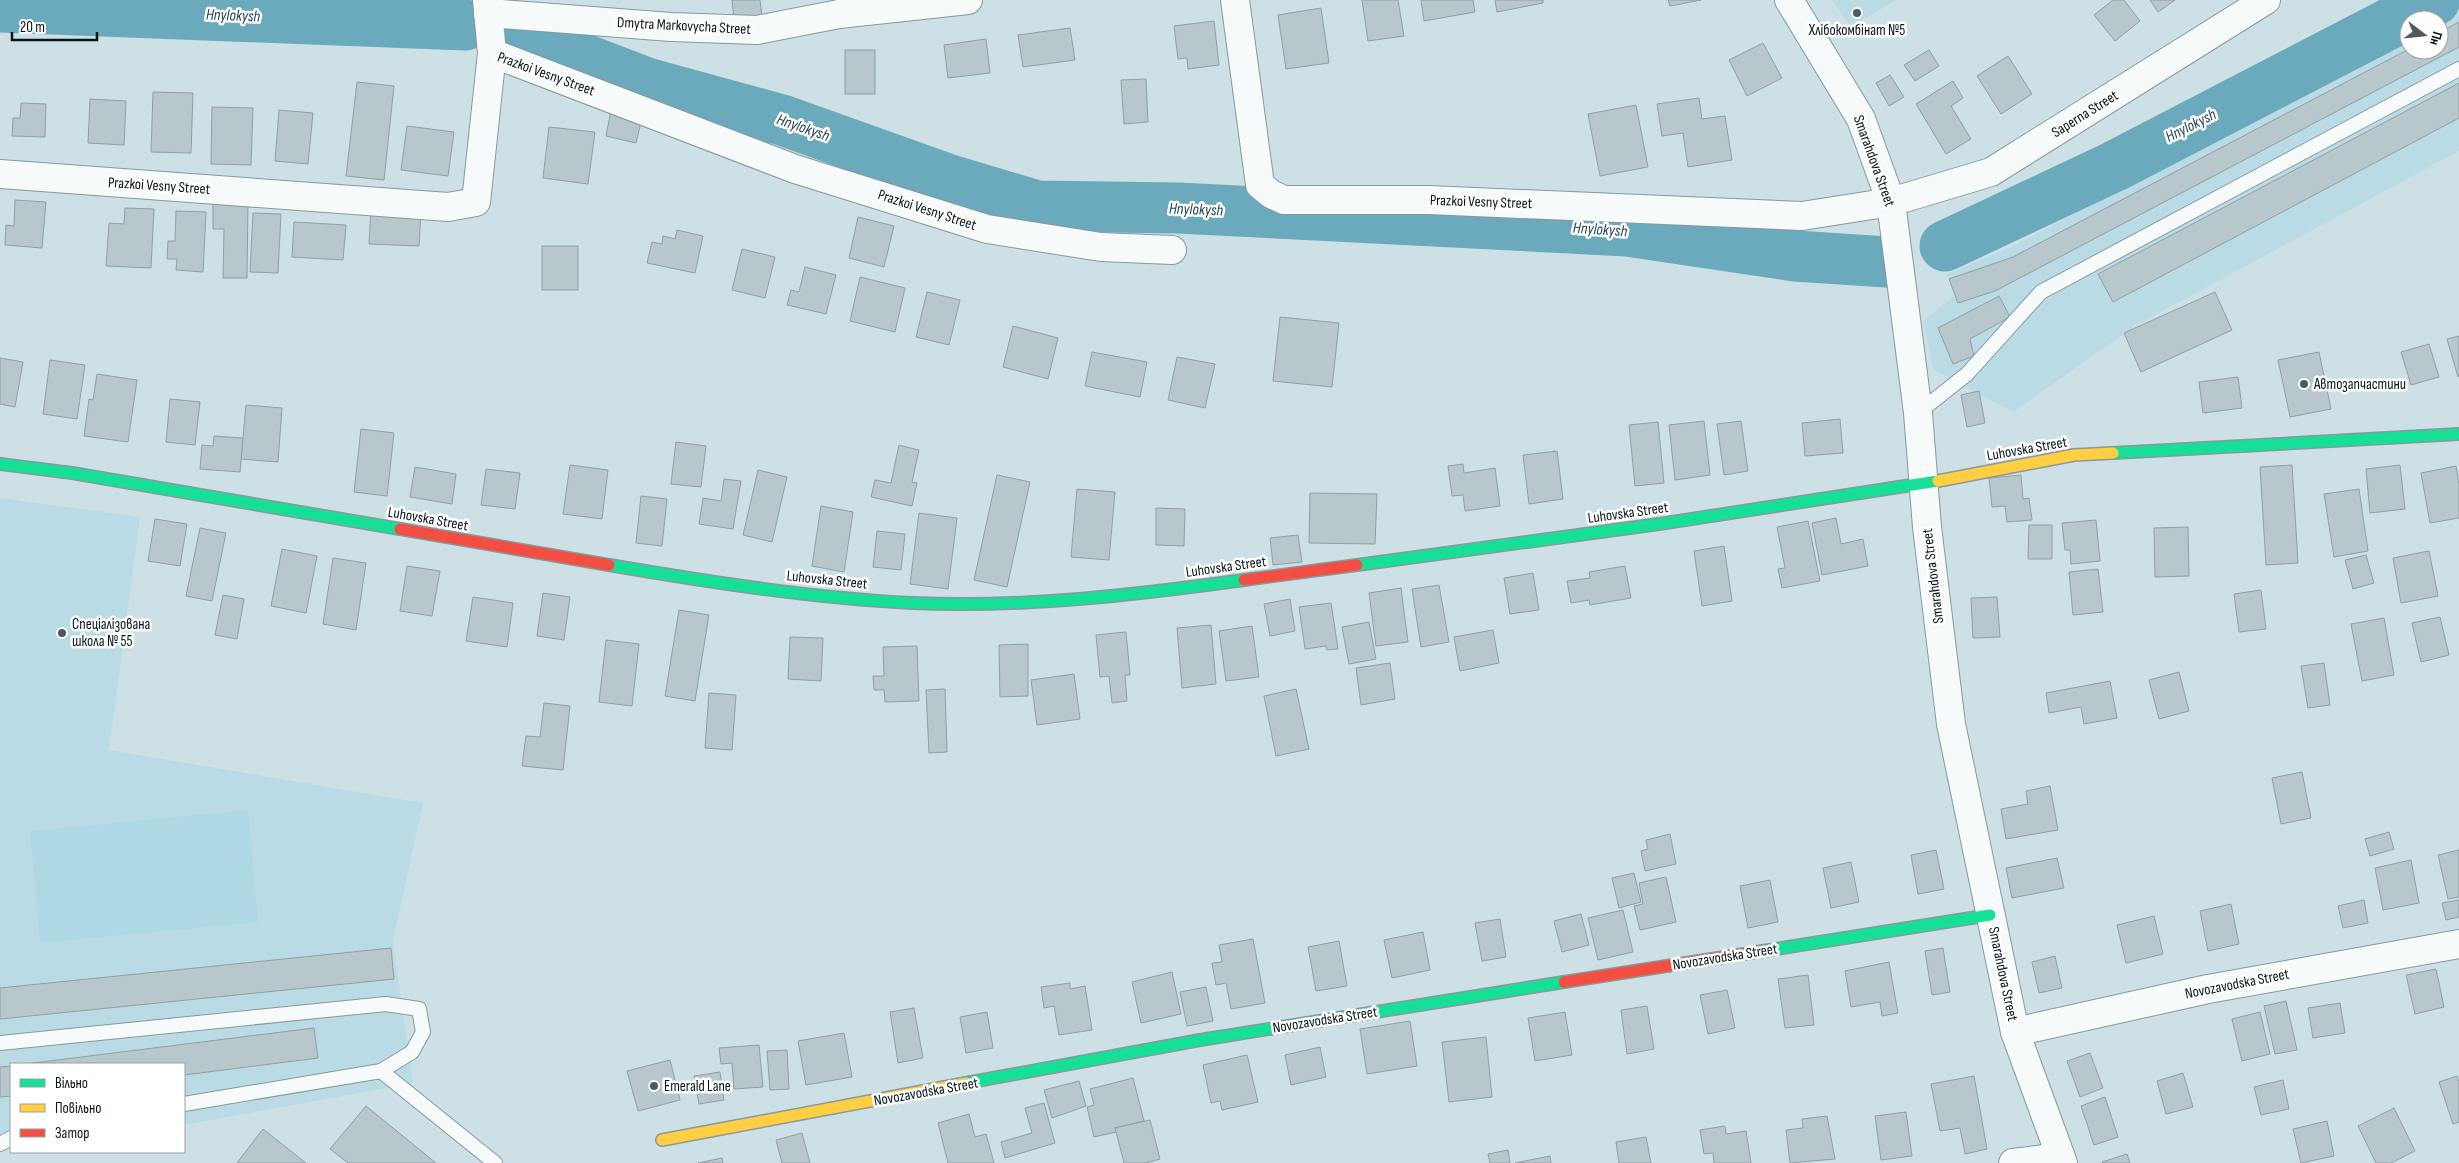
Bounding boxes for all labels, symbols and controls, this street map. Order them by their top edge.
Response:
water label: Hnylokysh [205,6,261,26]
marker: Хлібокомбінат №5 [1851,7,1863,19]
scale bar [12,10,98,42]
north arrow [2399,10,2449,60]
street label: Dmytra Markovycha Street [617,13,752,39]
text: 20 m [20,18,45,37]
place label: Хлібокомбінат №5 [1808,21,1905,40]
text: Пн [2426,30,2446,47]
street label: Prazkoi Vesny Street [495,48,598,101]
street label: Saperna Street [2048,86,2122,142]
water label: Hnylokysh [2162,105,2220,147]
water label: Hnylokysh [774,110,832,146]
street label: Smarahdova Street [1849,113,1899,210]
street label: Prazkoi Vesny Street [107,173,211,199]
street label: Prazkoi Vesny Street [875,185,979,235]
street label: Prazkoi Vesny Street [1430,191,1533,213]
water label: Hnylokysh [1168,200,1224,220]
water label: Hnylokysh [1572,219,1628,241]
place label: Автозапчастини [2313,375,2406,394]
marker: Автозапчастини [2298,378,2310,390]
street label: Luhovska Street [1985,433,2069,465]
street label: Luhovska Street [1587,498,1670,528]
street label: Luhovska Street [386,503,470,535]
street label: Smarahdova Street [1918,527,1948,625]
street label: Luhovska Street [1185,552,1268,582]
street label: Luhovska Street [786,566,869,594]
place label: Спеціалізована школа № 55 [72,615,151,651]
marker: Спеціалізована школа № 55 [56,627,68,639]
street label: Smarahdova Street [1984,925,2022,1023]
street label: Novozavodska Street [1671,939,1779,975]
street label: Novozavodska Street [2183,965,2291,1003]
street label: Novozavodska Street [1271,1002,1379,1038]
legend [10,1063,185,1153]
street label: Novozavodska Street [872,1073,980,1111]
text: Вільно [55,1074,88,1093]
place label: Emerald Lane [664,1077,731,1096]
marker: Emerald Lane [648,1080,660,1092]
text: Повільно [55,1099,101,1118]
text: Затор [55,1124,89,1143]

